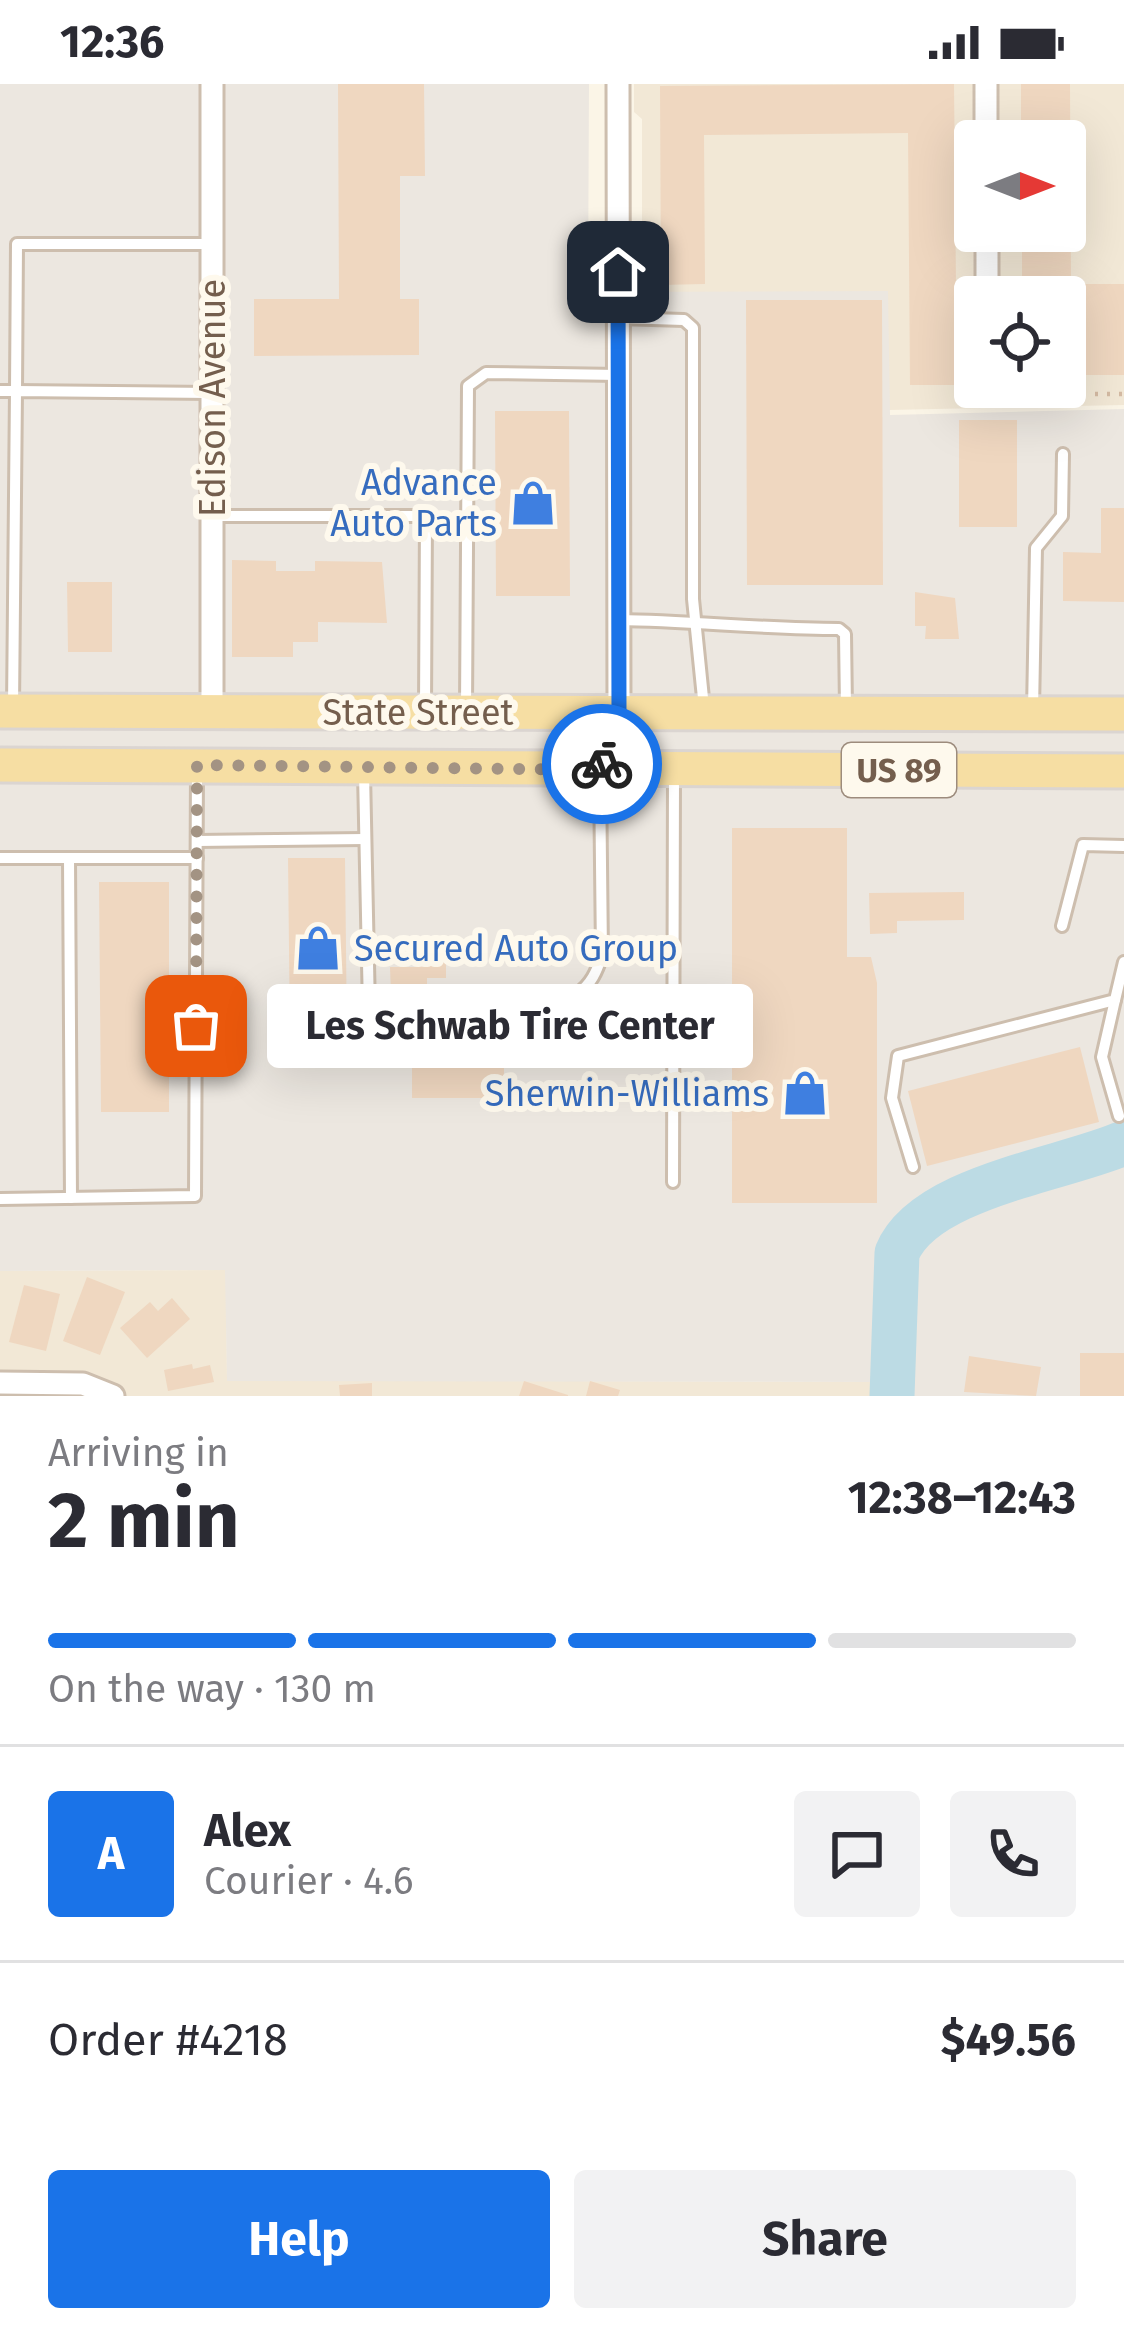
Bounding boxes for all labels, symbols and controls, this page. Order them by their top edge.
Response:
text: 12:36 [60,15,164,69]
north arrow [954,120,1086,252]
map controls [954,120,1086,408]
pin [567,221,669,323]
icon: home [585,239,651,305]
button: locate [954,276,1086,408]
street label: Edison Avenue [191,279,235,517]
place label: Advance Auto Parts [330,461,497,546]
shop icon: Advance Auto Parts [508,478,558,528]
street label: State Street [322,691,514,735]
courier [542,704,662,824]
icon: bike [569,731,635,797]
road number: US 89 [842,743,956,797]
shop icon: Secured Auto Group [293,923,343,973]
place label: Secured Auto Group [354,927,678,971]
pin [145,975,247,1077]
callout: Les Schwab Tire Center [268,984,754,1068]
icon: bag [163,993,229,1059]
text: Les Schwab Tire Center [305,1003,715,1049]
shop icon: Sherwin-Williams [780,1068,830,1118]
place label: Sherwin-Williams [485,1072,769,1116]
text: Arriving in [48,1430,229,1476]
text: 12:38–12:43 [848,1471,1076,1525]
text: 2 min [48,1474,240,1568]
text: On the way · 130 m [48,1666,376,1712]
button: chat [794,1791,920,1917]
button: phone [950,1791,1076,1917]
text: Alex [204,1804,291,1858]
text: A [98,1827,124,1881]
text: Courier · 4.6 [204,1858,413,1904]
text: Order #4218 [48,2013,288,2067]
text: $49.56 [941,2013,1076,2067]
button: Help [48,2170,550,2308]
button: Share [574,2170,1076,2308]

